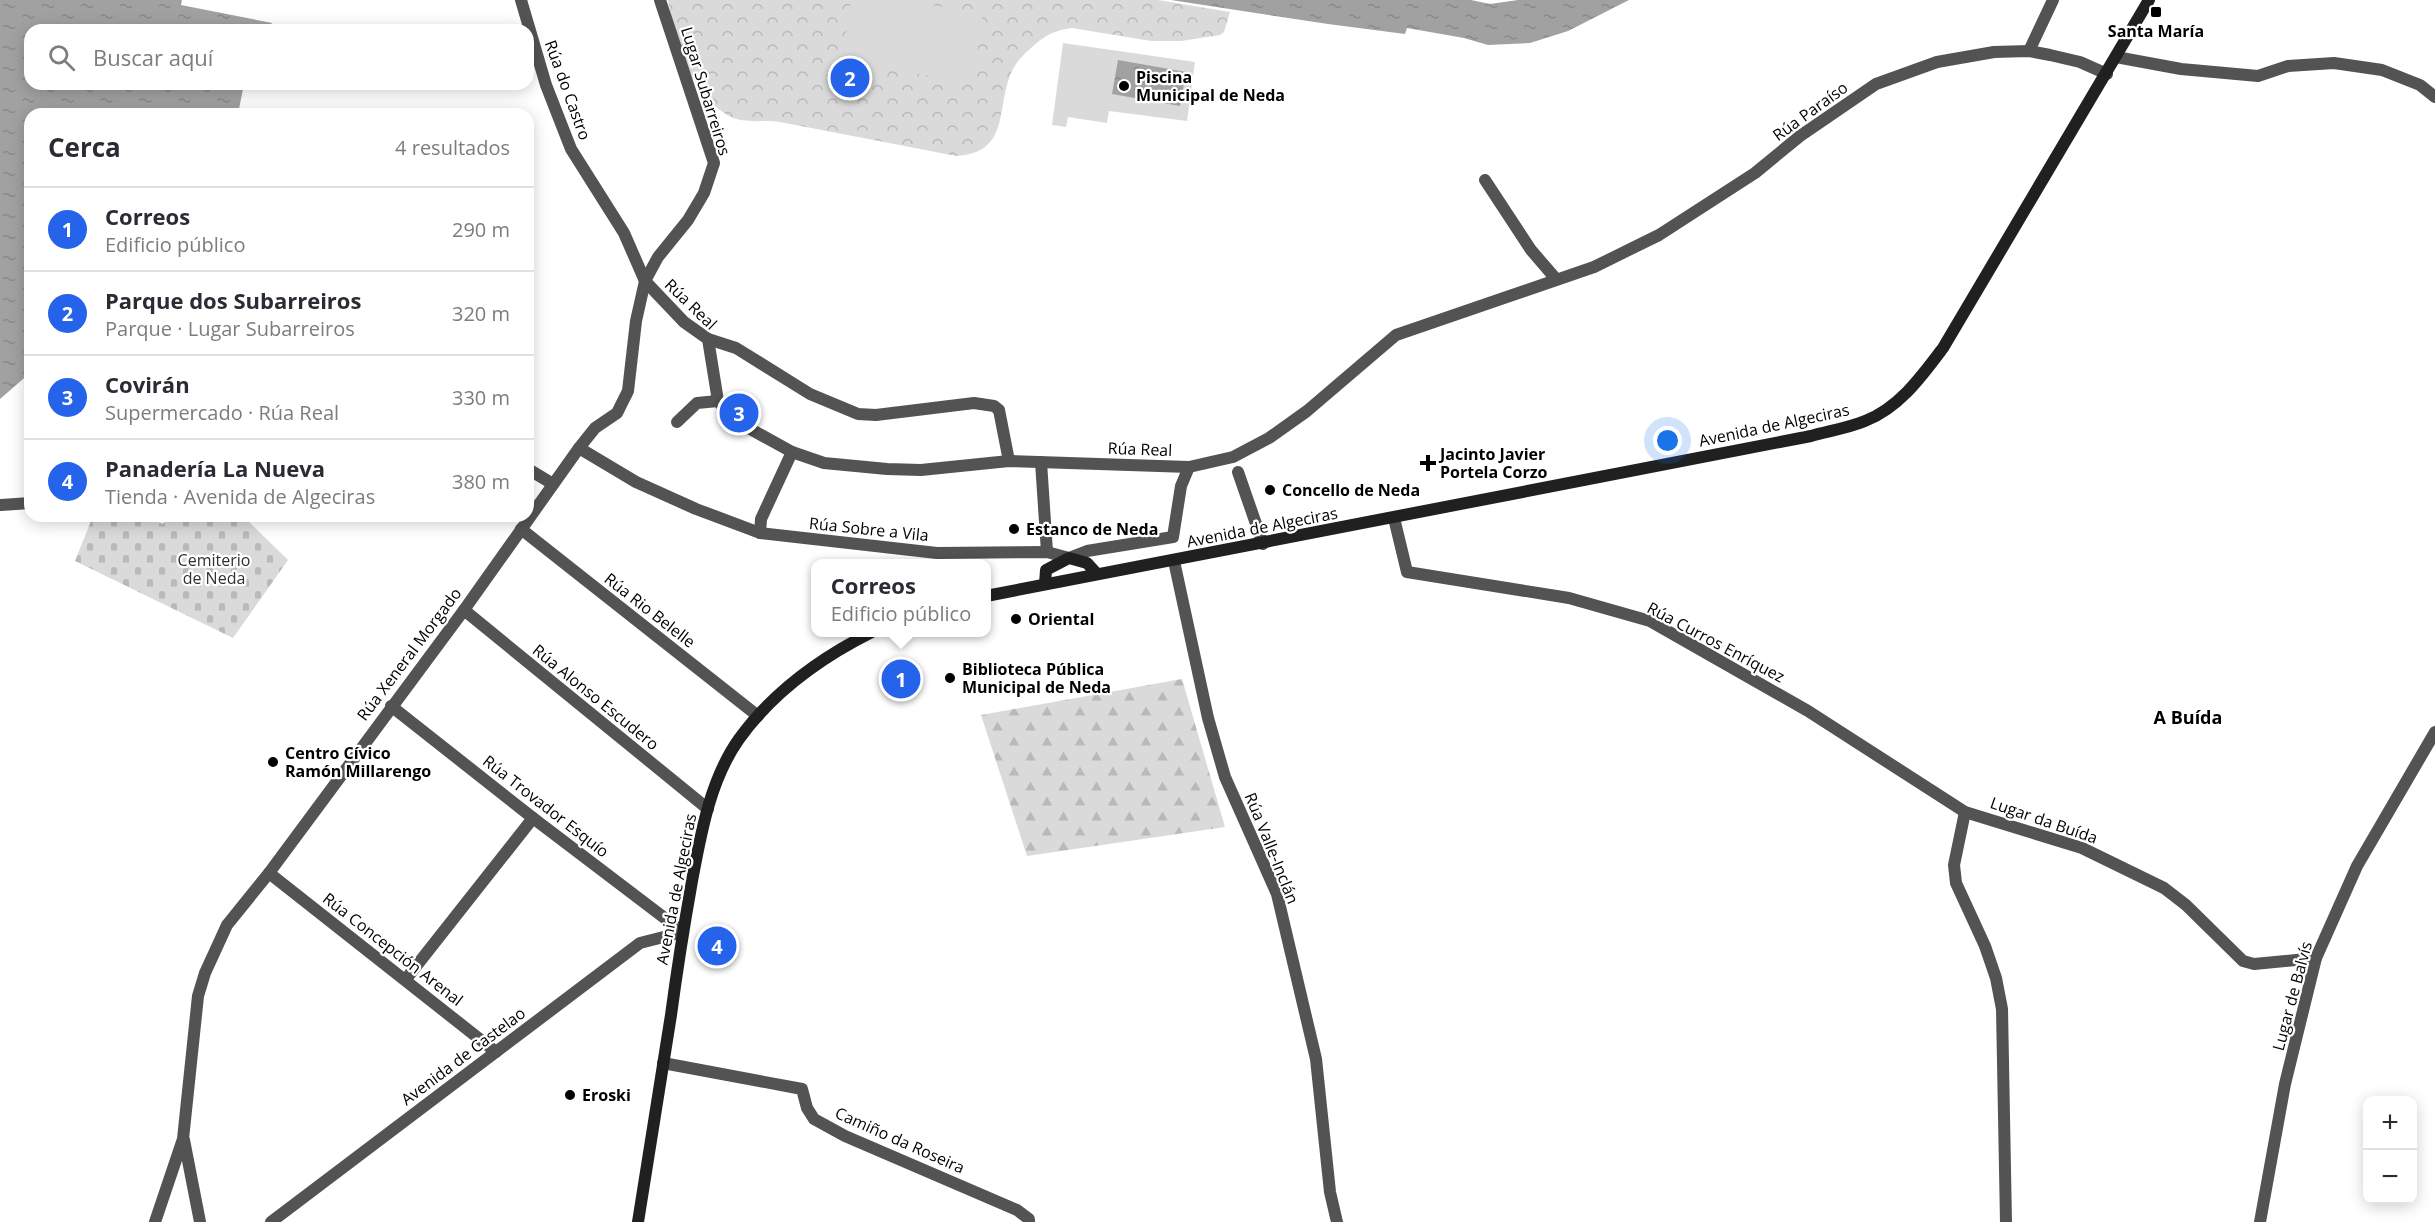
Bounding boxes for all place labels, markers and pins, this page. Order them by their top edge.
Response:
marker: Santa María [2149,5,2163,19]
place label: Santa María [2108,20,2204,42]
pin: 2 [830,56,870,100]
place label: Piscina Municipal de Neda [1136,66,1285,106]
marker: Piscina Municipal de Neda [1117,79,1131,93]
pin: 3 [720,390,758,436]
place label: Jacinto Javier Portela Corzo [1438,443,1547,483]
marker: Jacinto Javier Portela Corzo [1421,456,1435,470]
place label: Concello de Neda [1282,479,1420,501]
marker: Concello de Neda [1263,483,1277,497]
place label: Estanco de Neda [1026,518,1158,540]
marker: Estanco de Neda [1007,522,1021,536]
place label: Oriental [1028,608,1094,630]
marker: Oriental [1009,612,1023,626]
pin: 1 [882,656,920,702]
place label: Biblioteca Pública Municipal de Neda [962,658,1111,698]
marker: Biblioteca Pública Municipal de Neda [943,671,957,685]
place label: Centro Cívico Ramón Millarengo [285,742,431,782]
marker: Centro Cívico Ramón Millarengo [266,755,280,769]
pin: 4 [698,924,736,968]
place label: Eroski [582,1084,631,1106]
marker: Eroski [563,1088,577,1102]

